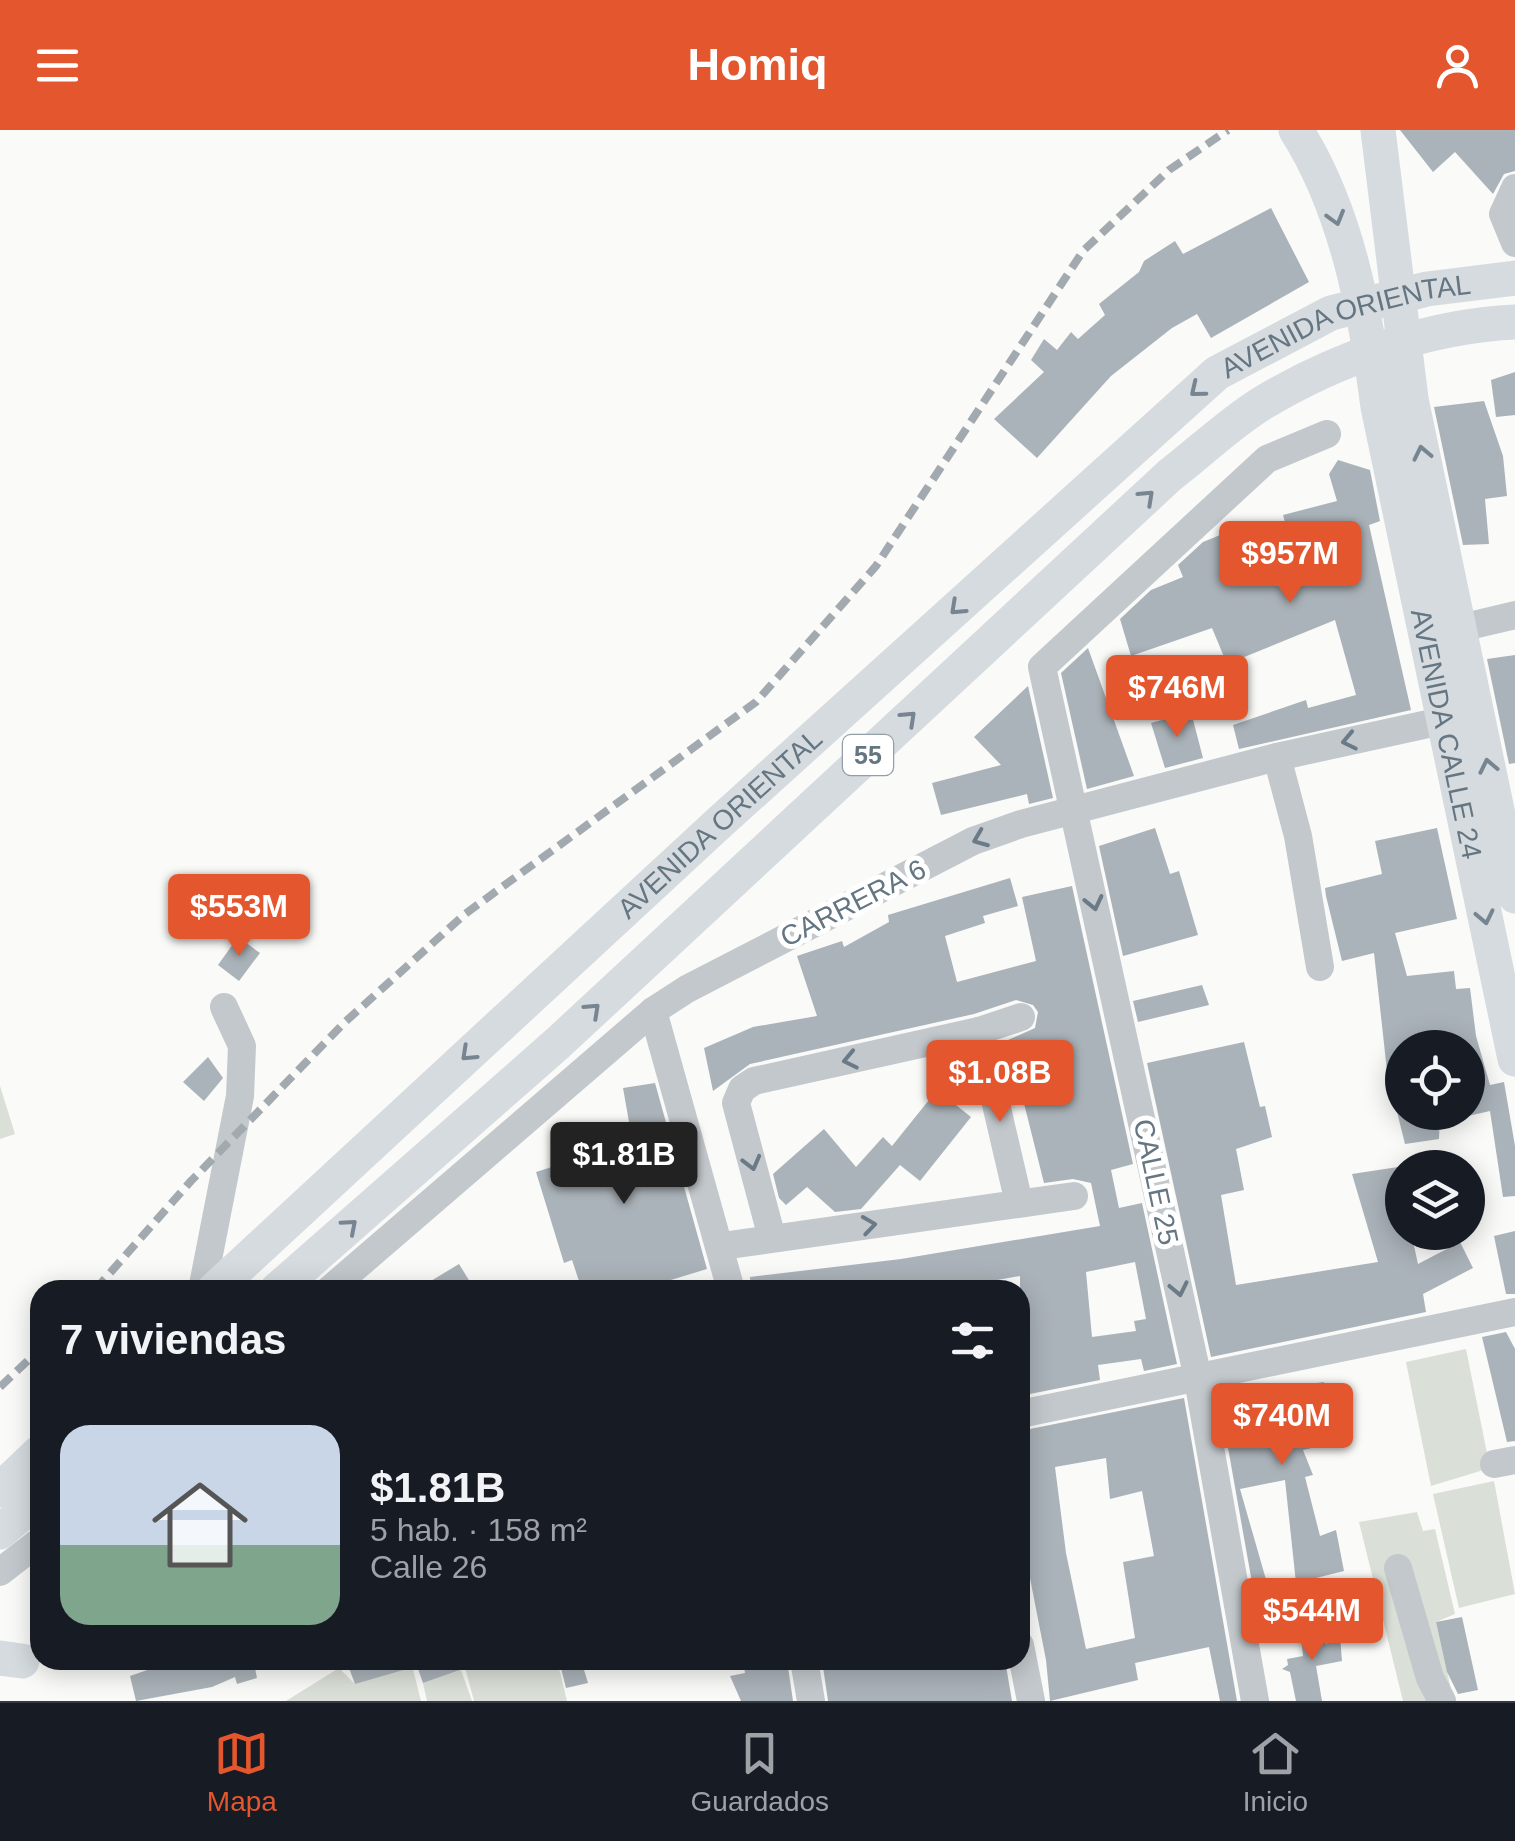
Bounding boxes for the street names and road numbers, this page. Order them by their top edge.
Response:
street label: AVENIDA ORIENTAL [1215,268,1472,384]
street label: AVENIDA CALLE 24 [1405,606,1488,862]
street label: AVENIDA ORIENTAL [611,722,828,924]
road number: 55 [843,735,893,775]
street label: CARRERA 6 [775,853,931,953]
street label: CALLE 25 [1128,1116,1184,1248]

